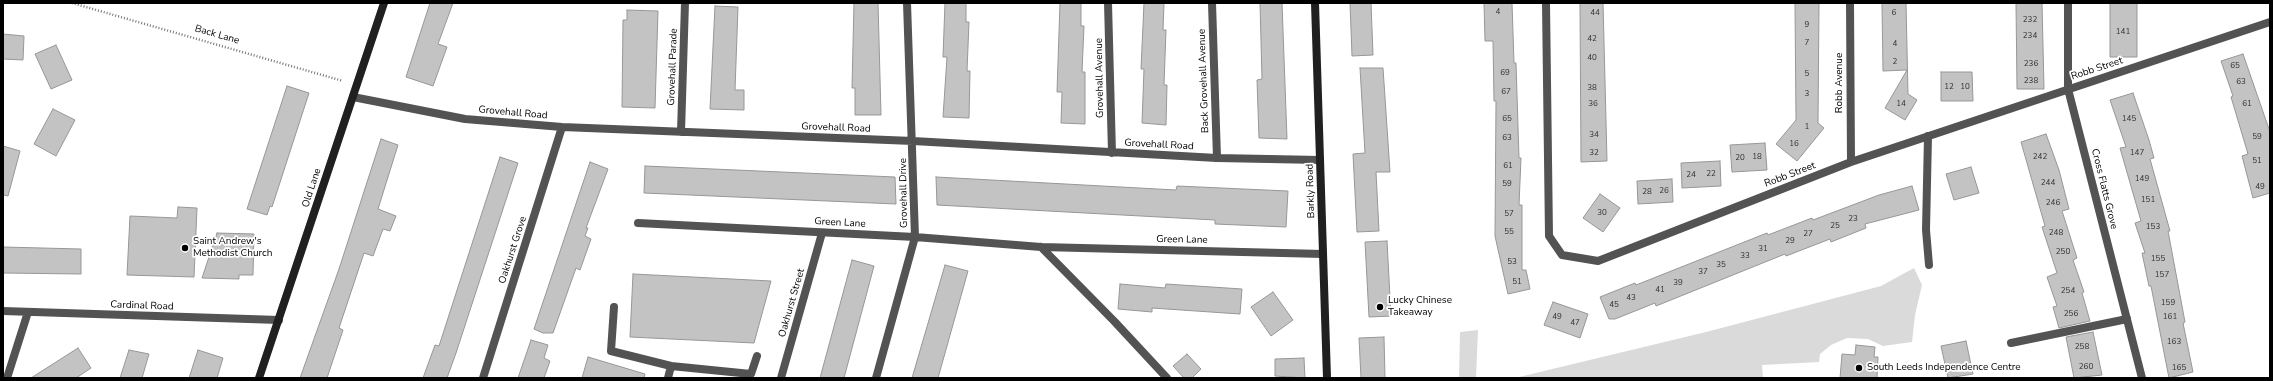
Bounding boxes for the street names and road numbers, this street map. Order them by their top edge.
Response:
street label: Back Lane [193,23,241,47]
street label: Grovehall Parade [666,28,680,106]
street label: Back Grovehall Avenue [1196,29,1212,133]
street label: Grovehall Avenue [1093,38,1107,118]
street label: Robb Avenue [1834,53,1846,113]
street label: Robb Street [2070,55,2124,83]
street label: Grovehall Road [478,104,548,122]
street label: Grovehall Road [801,121,871,135]
street label: Grovehall Road [1124,137,1194,153]
street label: Cross Flatts Grove [2088,147,2120,231]
street label: Grovehall Drive [897,158,911,228]
street label: Robb Street [1763,160,1817,190]
street label: Barkly Road [1304,164,1318,218]
street label: Old Lane [300,167,324,209]
street label: Oakhurst Grove [496,215,530,285]
street label: Green Lane [814,216,866,230]
street label: Green Lane [1156,234,1208,246]
street label: Oakhurst Street [776,267,808,339]
street label: Cardinal Road [110,299,174,313]

